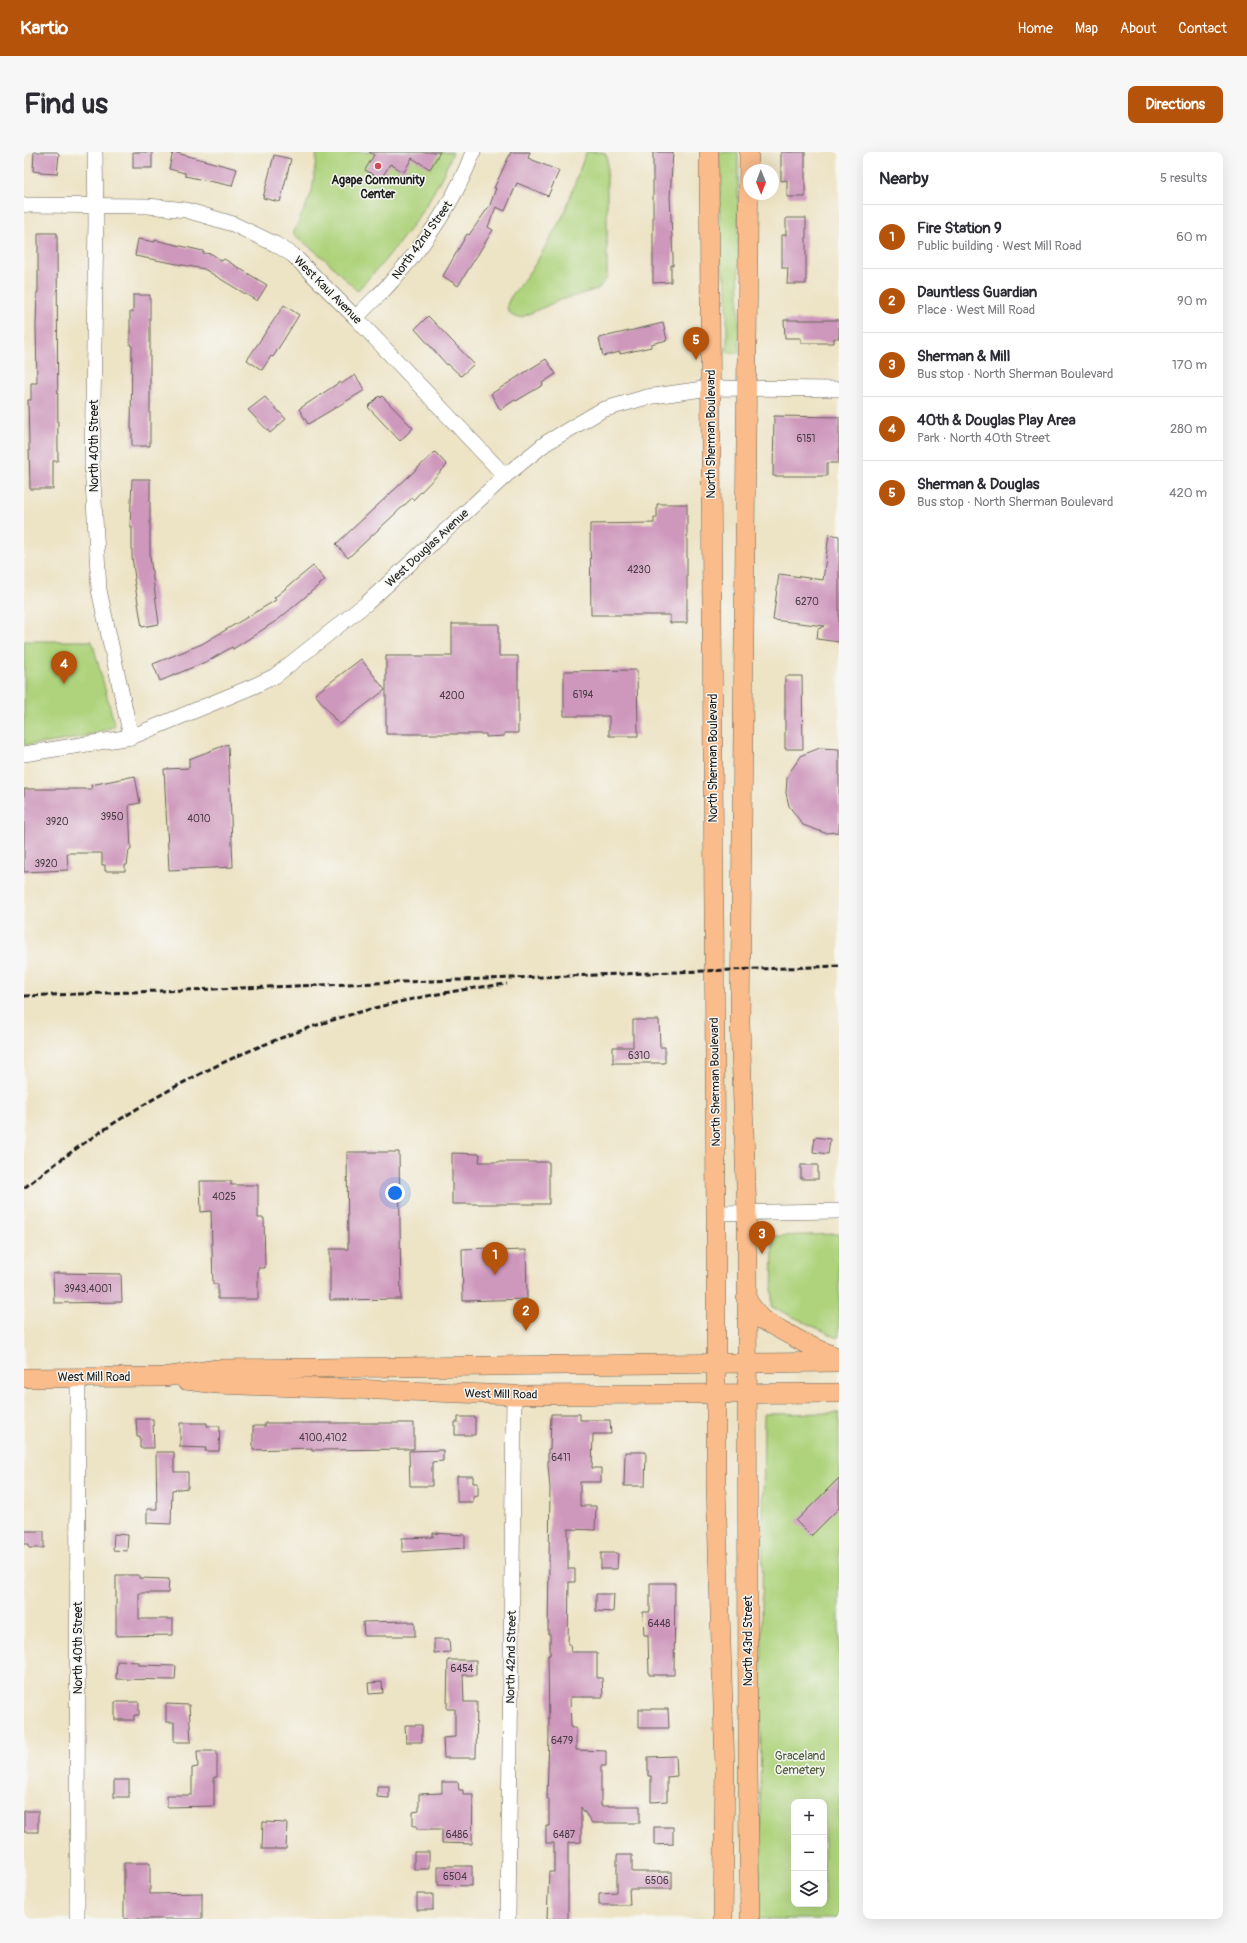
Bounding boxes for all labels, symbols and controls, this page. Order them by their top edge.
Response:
text: Kartio [20,16,68,40]
text: Home [1018,20,1053,37]
text: Map [1075,20,1098,37]
text: About [1120,20,1156,37]
text: Contact [1178,20,1227,37]
button: Directions [1128,86,1223,123]
text: Find us [24,87,108,122]
marker: Agape Community Center [373,161,383,171]
north arrow [743,164,779,200]
text: Nearby [879,168,928,189]
text: 5 results [1160,170,1207,186]
place label: Agape Community Center [331,173,426,202]
street label: North 42nd Street [389,198,456,282]
text: Fire Station 9 [917,219,1002,238]
text: 1 [889,229,895,245]
text: 60 m [1176,229,1207,245]
text: Public building · West Mill Road [917,238,1082,254]
street label: West Kaul Avenue [291,253,365,328]
text: Dauntless Guardian [917,283,1037,302]
text: 2 [888,293,896,309]
text: 90 m [1177,293,1207,309]
text: Place · West Mill Road [917,302,1035,318]
pin: 5 [683,327,709,360]
text: Sherman & Mill [917,347,1010,366]
text: 3 [888,357,896,373]
text: 170 m [1172,357,1207,373]
text: Bus stop · North Sherman Boulevard [917,366,1113,382]
street label: North Sherman Boulevard [704,369,719,498]
street label: North 40th Street [87,400,102,492]
text: 40th & Douglas Play Area [917,411,1076,430]
text: 4 [888,421,896,437]
text: 280 m [1170,421,1207,437]
text: Park · North 40th Street [917,430,1050,446]
house number: 6151 [796,433,816,445]
text: Sherman & Douglas [917,475,1040,494]
text: 5 [888,485,896,501]
text: 420 m [1169,485,1207,501]
text: Bus stop · North Sherman Boulevard [917,494,1113,510]
street label: West Douglas Avenue [383,506,472,591]
house number: 4230 [627,564,651,576]
house number: 6270 [795,596,819,608]
pin: 4 [51,651,77,684]
house number: 6194 [573,689,594,701]
house number: 4200 [439,690,465,702]
street label: North Sherman Boulevard [706,693,721,822]
house number: 3950 [101,811,124,823]
house number: 4010 [187,813,211,825]
house number: 3920 [45,816,69,828]
house number: 3920 [34,858,58,870]
street label: North Sherman Boulevard [707,1017,724,1147]
house number: 6310 [628,1050,650,1062]
your location [385,1183,405,1203]
house number: 4025 [212,1191,236,1203]
pin: 3 [749,1221,775,1254]
pin: 1 [482,1242,508,1275]
house number: 3943,4001 [64,1283,112,1295]
pin: 2 [513,1298,539,1331]
street label: West Mill Road [58,1370,131,1385]
street label: West Mill Road [464,1386,538,1403]
house number: 4100,4102 [299,1432,347,1444]
house number: 6411 [551,1452,571,1464]
street label: North 43rd Street [741,1596,756,1686]
street label: North 40th Street [71,1602,86,1694]
street label: North 42nd Street [503,1610,520,1704]
house number: 6448 [648,1618,670,1630]
house number: 6454 [451,1663,474,1675]
house number: 6479 [551,1735,573,1747]
park label: Graceland Cemetery [775,1749,825,1778]
map controls [791,1799,827,1907]
button: + [791,1799,827,1835]
house number: 6486 [446,1829,468,1841]
house number: 6487 [553,1829,576,1841]
button: − [791,1835,827,1871]
house number: 6504 [443,1871,467,1883]
button: layers [791,1871,827,1907]
house number: 6506 [645,1875,669,1887]

